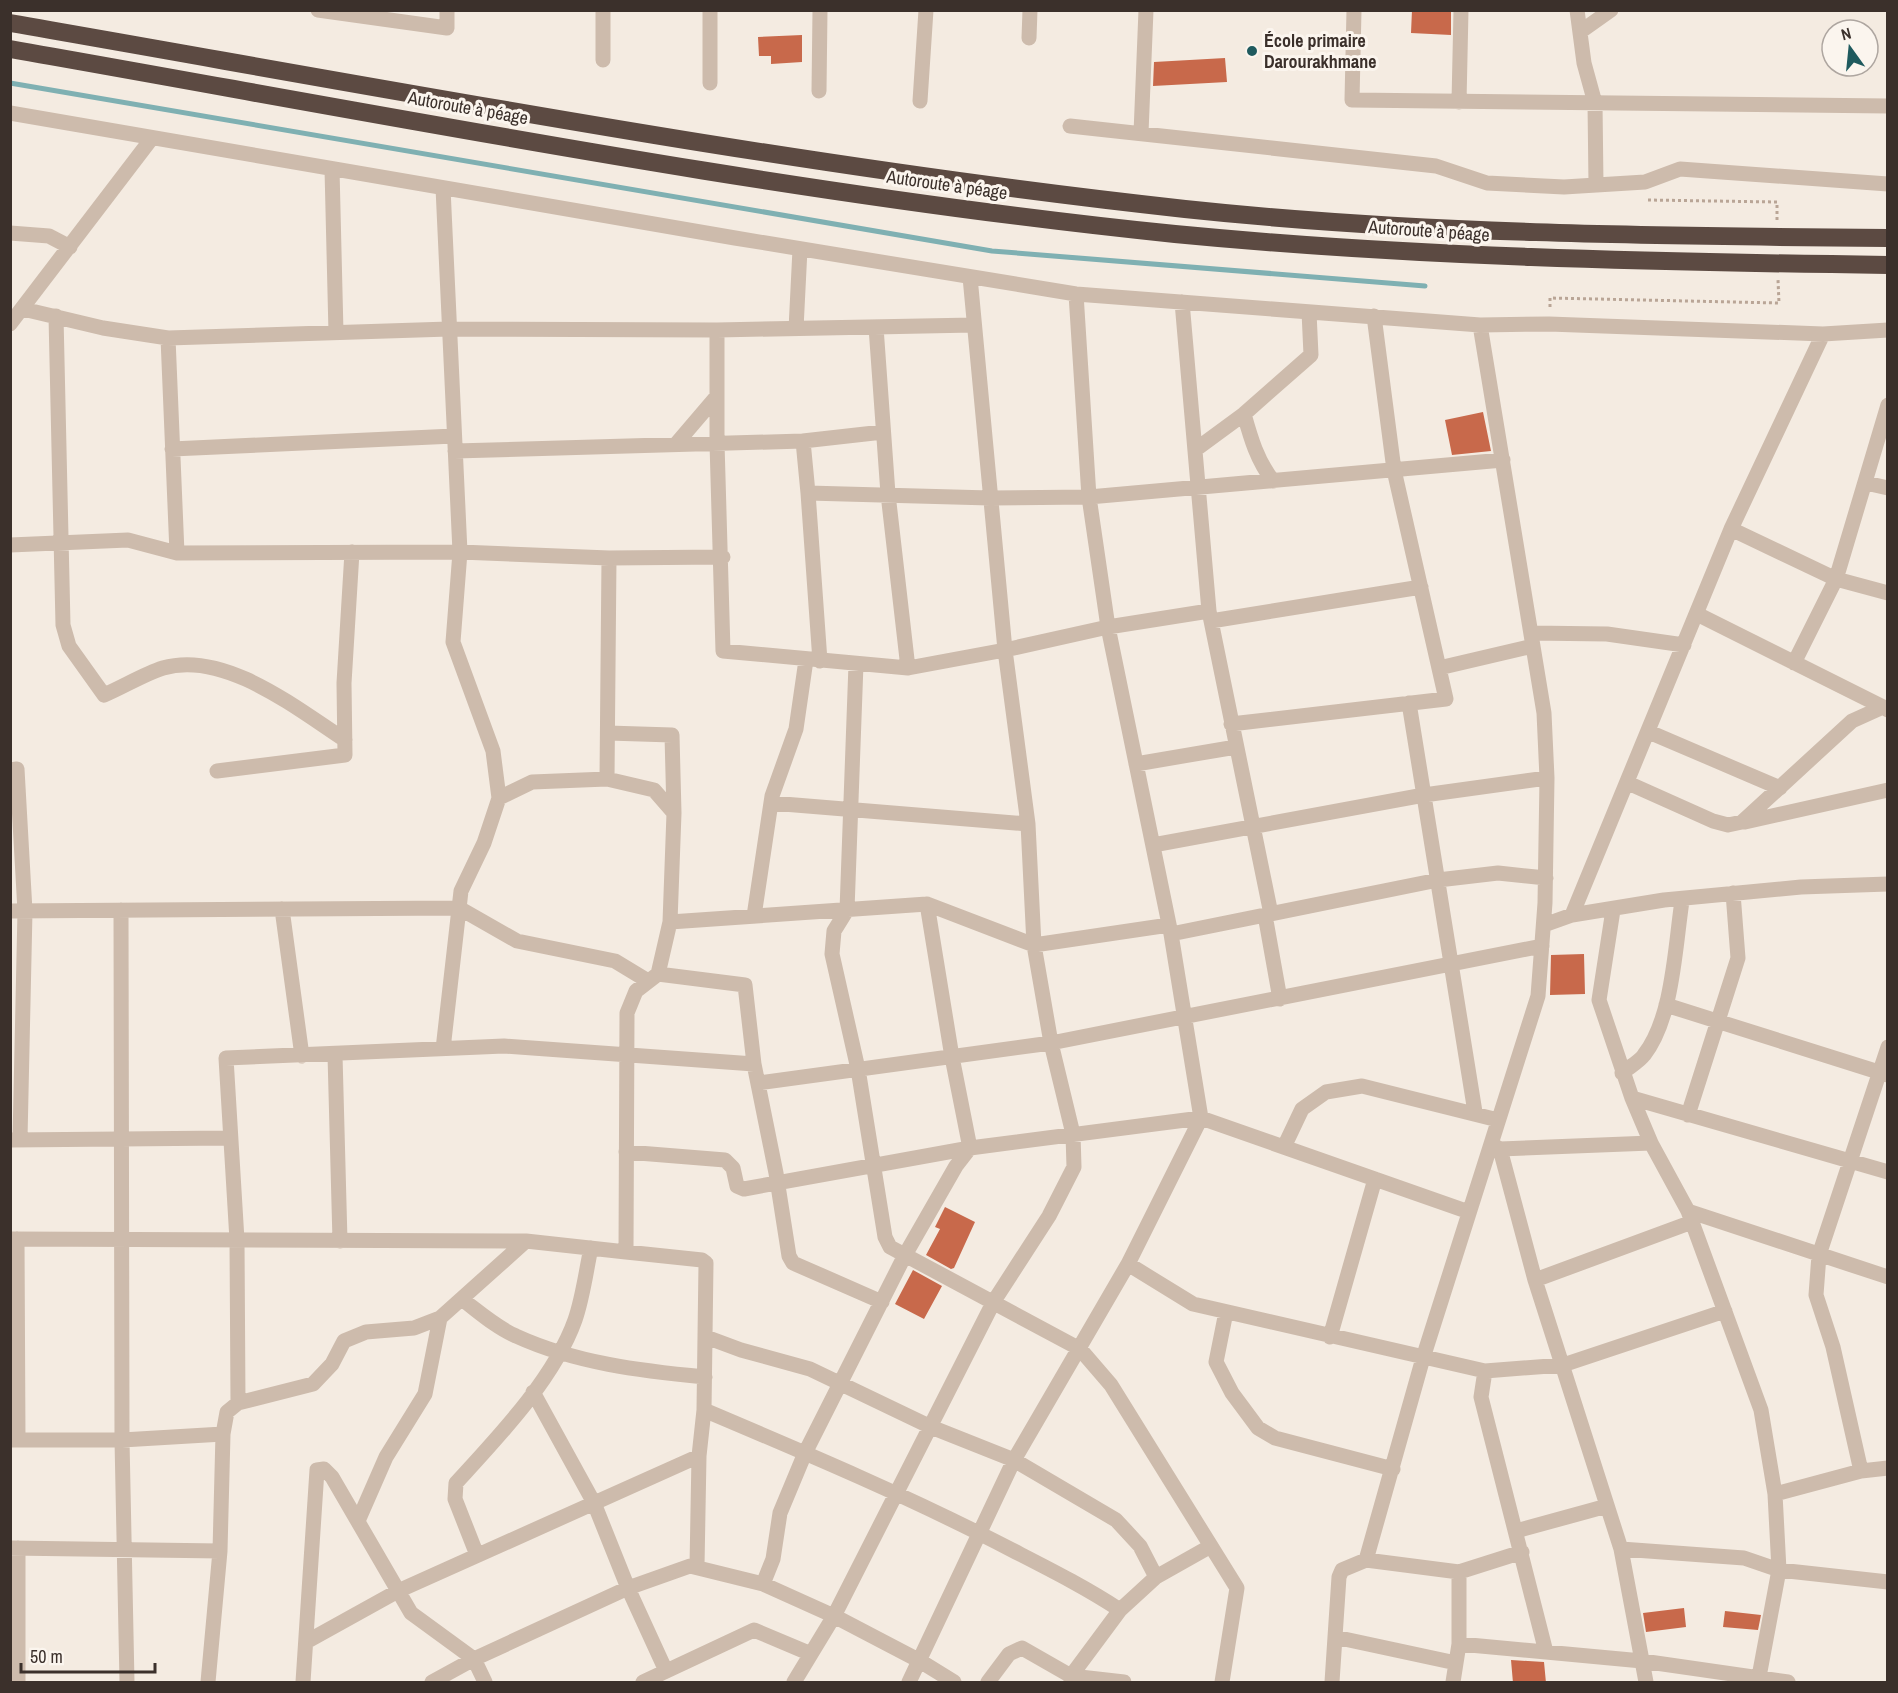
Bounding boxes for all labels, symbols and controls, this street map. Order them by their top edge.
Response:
north arrow [1820,18,1880,78]
text: N [1839,22,1854,45]
place label: École primaire Darourakhmane [1264,28,1376,74]
marker: École primaire Darourakhmane [1245,44,1259,58]
street label: Autoroute à péage [405,84,530,130]
street label: Autoroute à péage [884,164,1009,205]
street label: Autoroute à péage [1367,214,1490,247]
scale bar [21,1636,154,1674]
text: 50 m [30,1644,63,1669]

